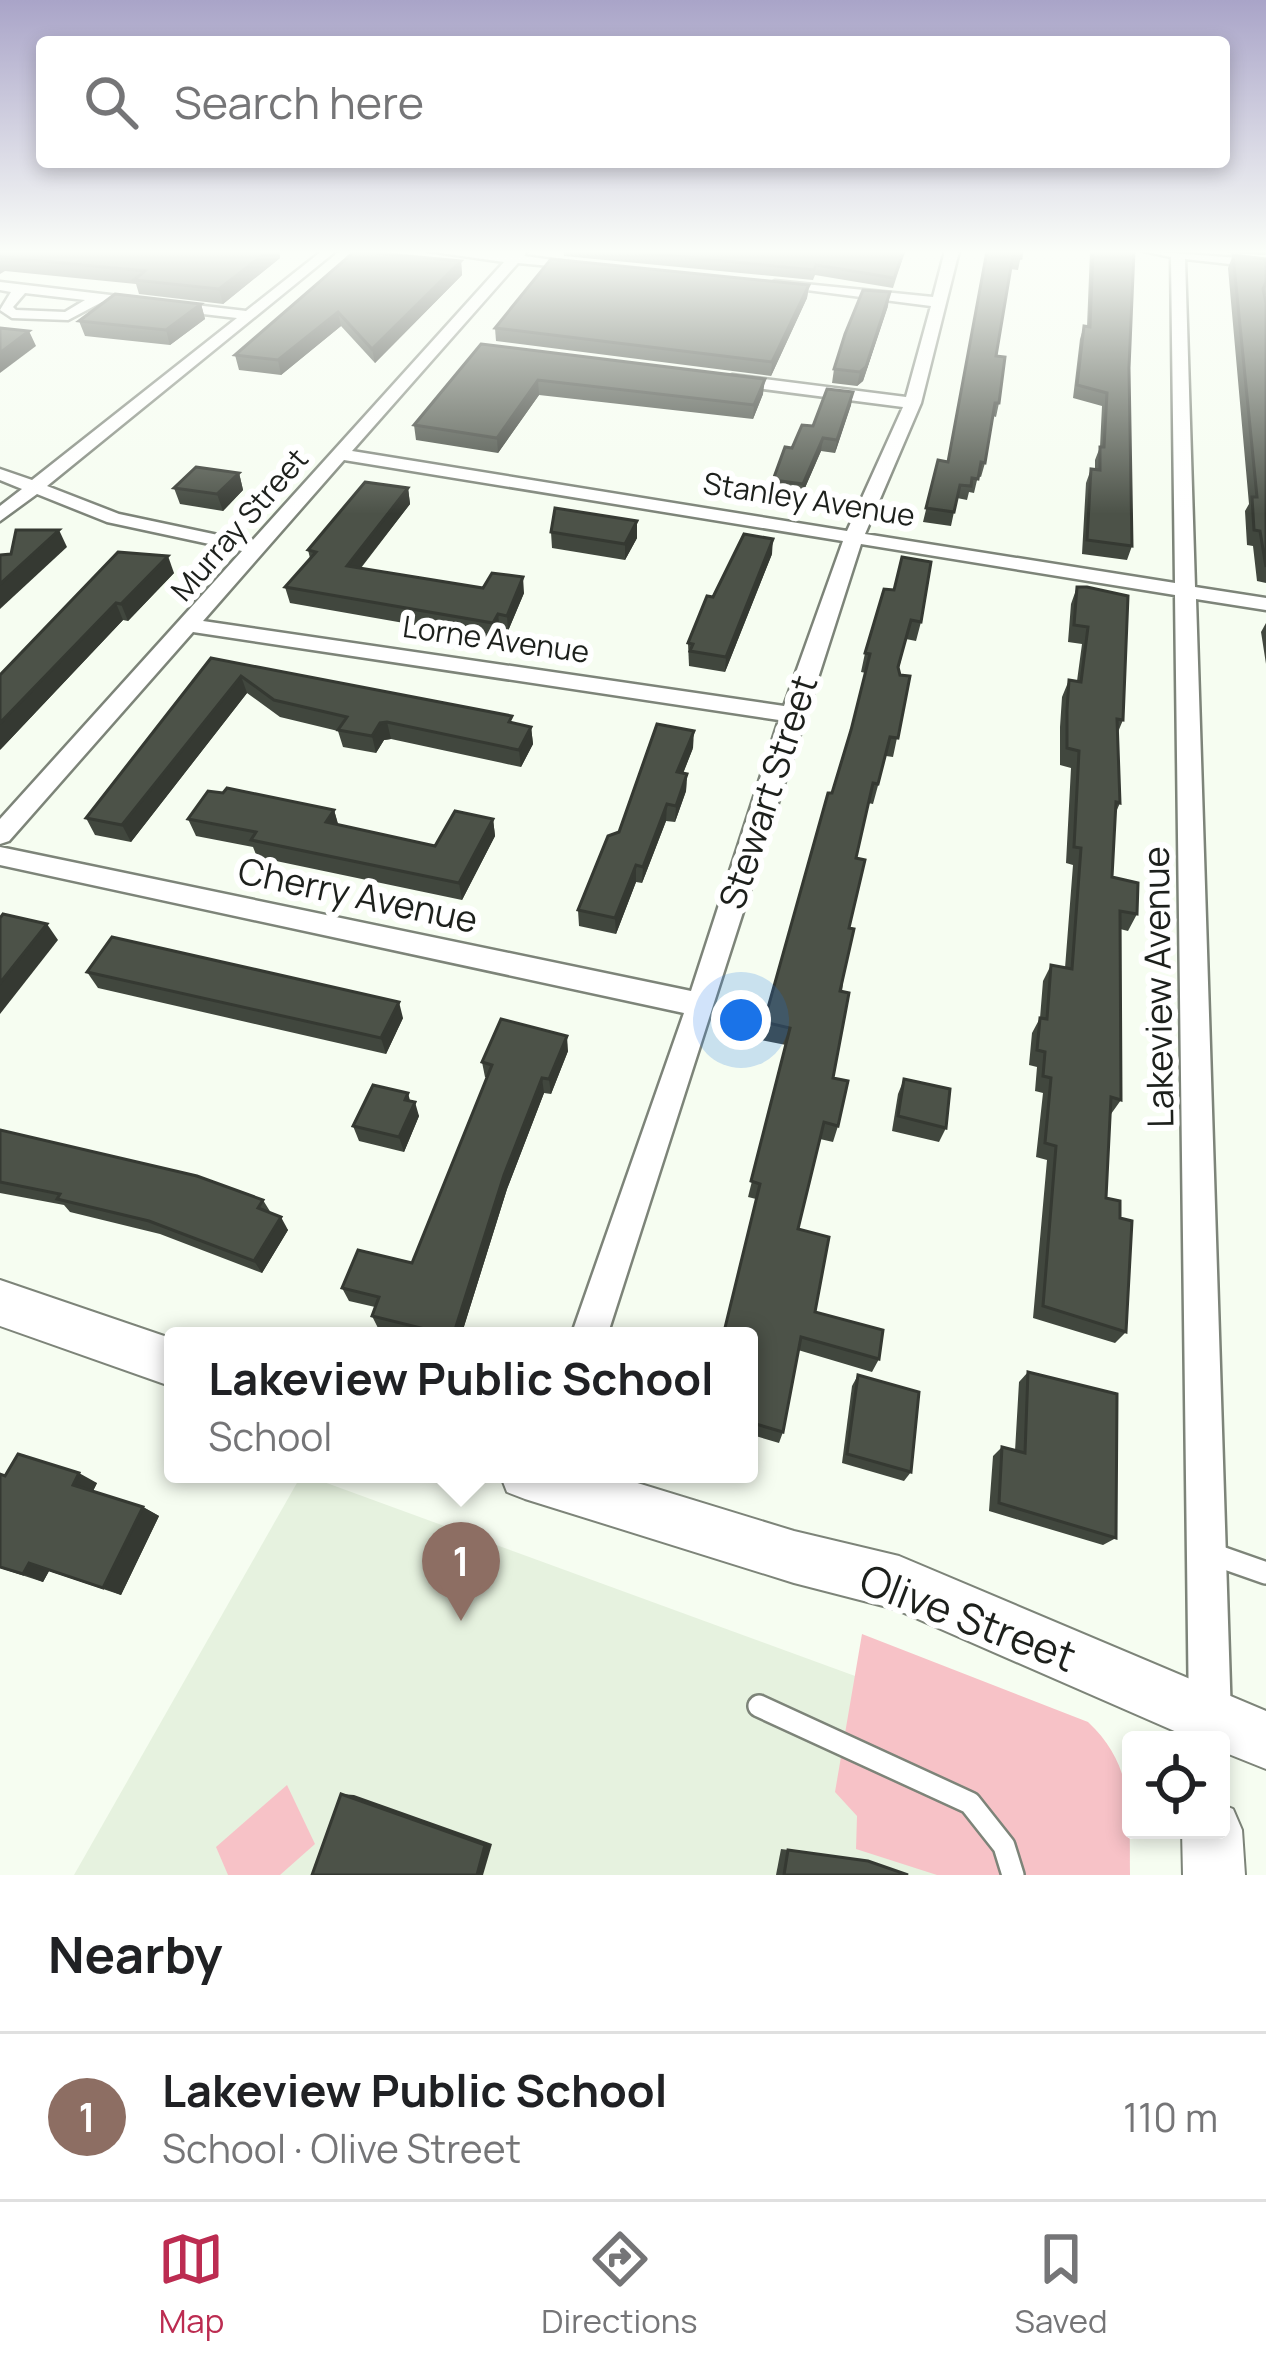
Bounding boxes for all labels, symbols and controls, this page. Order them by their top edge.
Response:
search box [36,36,1230,168]
icon: search [78,69,144,135]
text: Search here [174,71,424,133]
street label: Murray Street [161,439,317,609]
street label: Stanley Avenue [700,462,918,535]
street label: Lorne Avenue [400,605,592,672]
street label: Stewart Street [707,669,828,915]
street label: Cherry Avenue [234,845,482,944]
street label: Lakeview Avenue [1131,846,1184,1128]
your location [711,990,771,1050]
popup [164,1327,758,1483]
text: Lakeview Public School [208,1347,714,1409]
text: School [208,1409,332,1463]
pin: 1 [422,1522,500,1621]
street label: Olive Street [852,1549,1085,1685]
map controls [1122,1731,1230,1839]
button: locate [1122,1731,1230,1839]
text: Nearby [48,1919,223,1988]
text: Lakeview Public School [162,2059,667,2121]
text: 1 [78,2090,96,2144]
text: 110 m [1123,2090,1218,2144]
text: School · Olive Street [162,2121,521,2175]
tab: Map [158,2226,224,2343]
tab: Directions [541,2226,698,2343]
tab: Saved [1015,2226,1108,2343]

